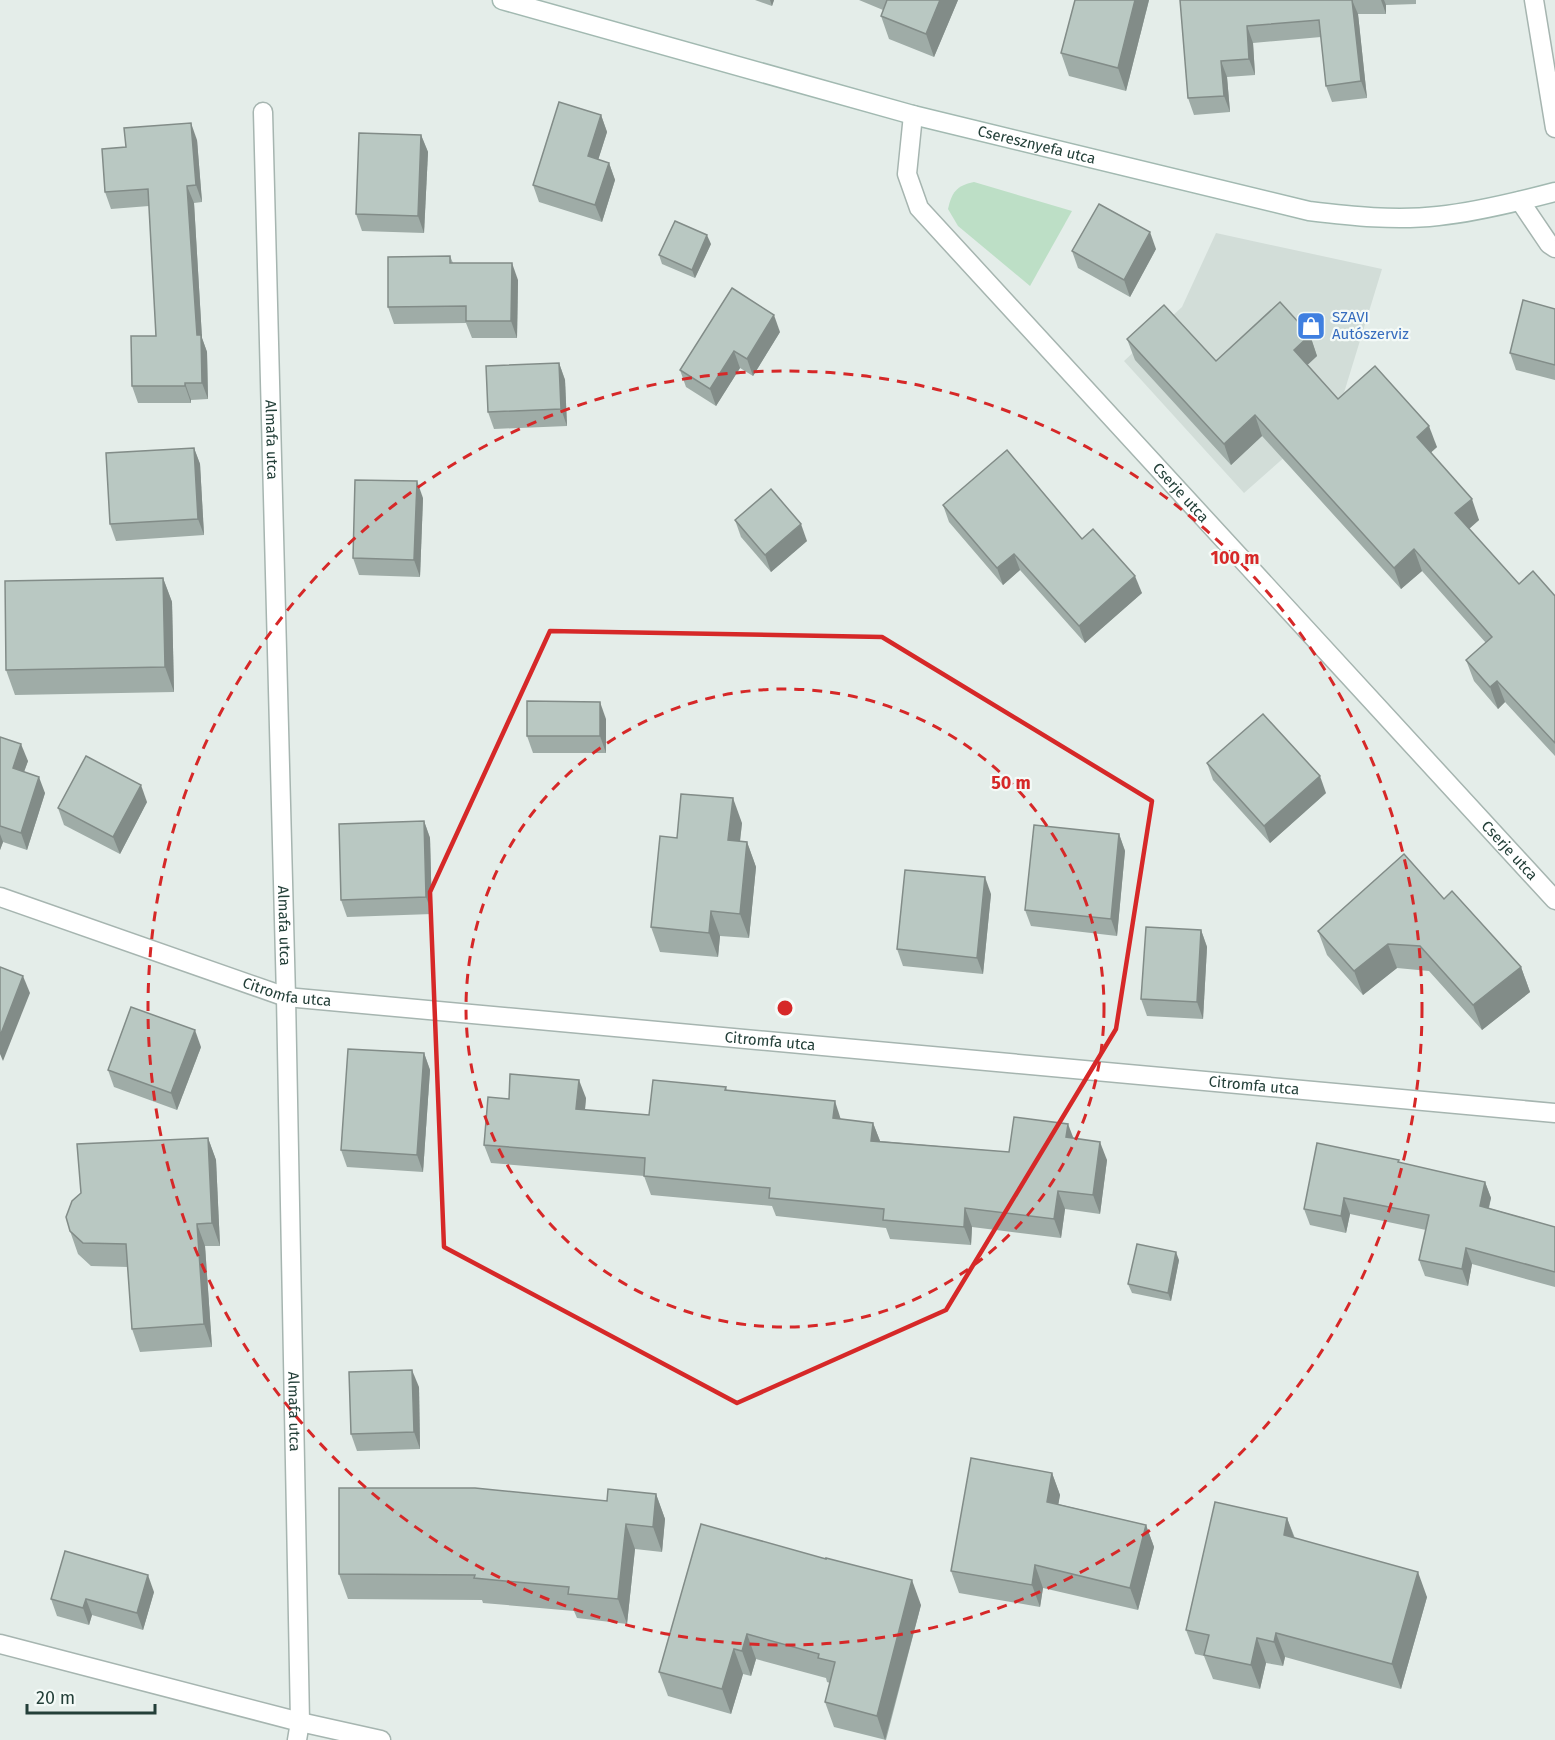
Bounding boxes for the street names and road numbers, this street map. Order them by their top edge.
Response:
street label: Cseresznyefa utca [976,122,1097,168]
street label: Almafa utca [261,400,282,480]
street label: Cserje utca [1149,459,1212,526]
street label: Cserje utca [1478,817,1541,884]
street label: Almafa utca [274,885,294,966]
street label: Citromfa utca [240,973,332,1010]
street label: Citromfa utca [724,1028,816,1054]
street label: Citromfa utca [1208,1072,1300,1099]
street label: Almafa utca [284,1371,304,1452]

